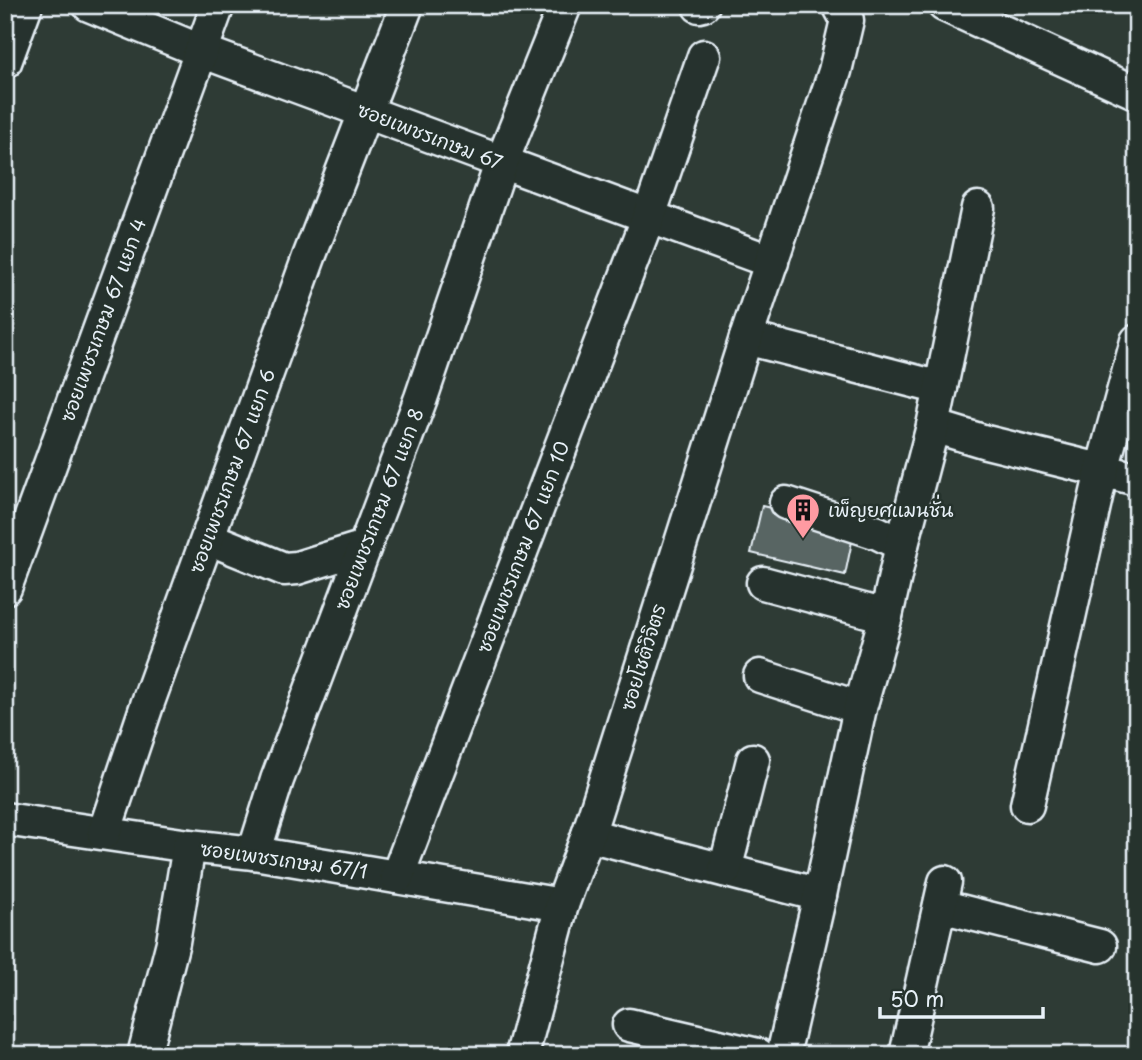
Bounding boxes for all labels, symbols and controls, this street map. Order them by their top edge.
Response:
street label: ซอยเพชรเกษม 67 [354,94,507,176]
street label: ซอยเพชรเกษม 67 แยก 4 [52,214,152,425]
street label: ซอยเพชรเกษม 67 แยก 6 [181,365,281,577]
street label: ซอยเพชรเกษม 67 แยก 8 [327,404,430,614]
street label: ซอยเพชรเกษม 67 แยก 10 [469,437,575,657]
building icon: เพ็ญยศแมนชั่น [784,491,822,540]
place label: เพ็ญยศแมนชั่น [828,494,954,523]
street label: ซอยโชติวิจิตร [612,600,672,714]
street label: ซอยเพชรเกษม 67/1 [199,833,370,885]
scale bar [880,976,1042,1020]
text: 50 m [890,982,944,1014]

